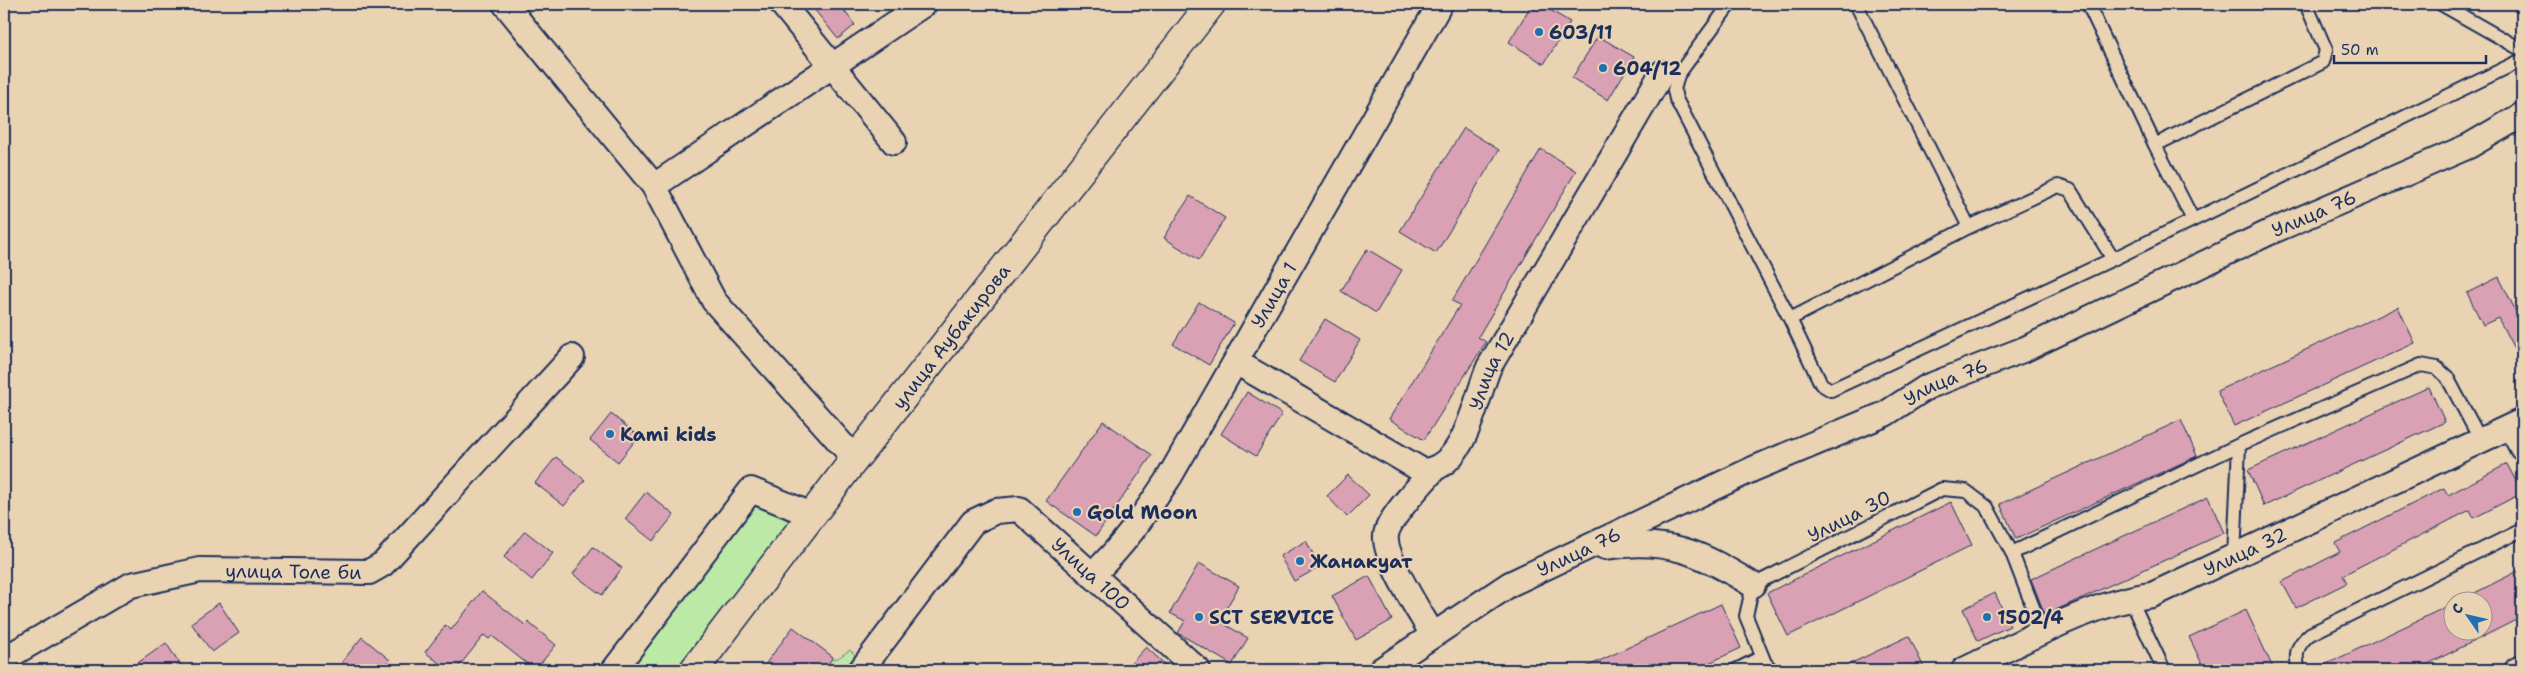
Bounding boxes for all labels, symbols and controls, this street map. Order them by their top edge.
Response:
place label: 603/11 [1549,20,1613,45]
marker: 603/11 [1533,26,1545,38]
scale bar [2334,32,2486,64]
text: 50 m [2341,40,2379,60]
place label: 604/12 [1613,56,1682,81]
marker: 604/12 [1597,62,1609,74]
street label: Улица 76 [2268,184,2360,243]
street label: Улица 1 [1245,258,1303,333]
street label: улица Аубакирова [886,259,1016,415]
street label: Улица 12 [1463,327,1520,413]
street label: Улица 76 [1899,353,1991,412]
place label: Kami kids [620,422,717,447]
marker: Kami kids [604,428,616,440]
street label: Улица 30 [1803,485,1895,548]
place label: Gold Moon [1087,500,1198,525]
marker: Gold Moon [1071,506,1083,518]
street label: Улица 76 [1533,521,1625,582]
street label: Улица 32 [2199,521,2291,582]
street label: Улица 100 [1046,532,1135,616]
place label: Жанакуат [1310,549,1413,574]
marker: Жанакуат [1294,555,1306,567]
street label: улица Толе би [225,558,362,585]
north arrow [2444,592,2494,642]
text: С [2447,600,2467,617]
place label: SCT SERVICE [1209,605,1334,630]
place label: 1502/4 [1997,605,2064,630]
marker: SCT SERVICE [1193,611,1205,623]
marker: 1502/4 [1981,611,1993,623]

